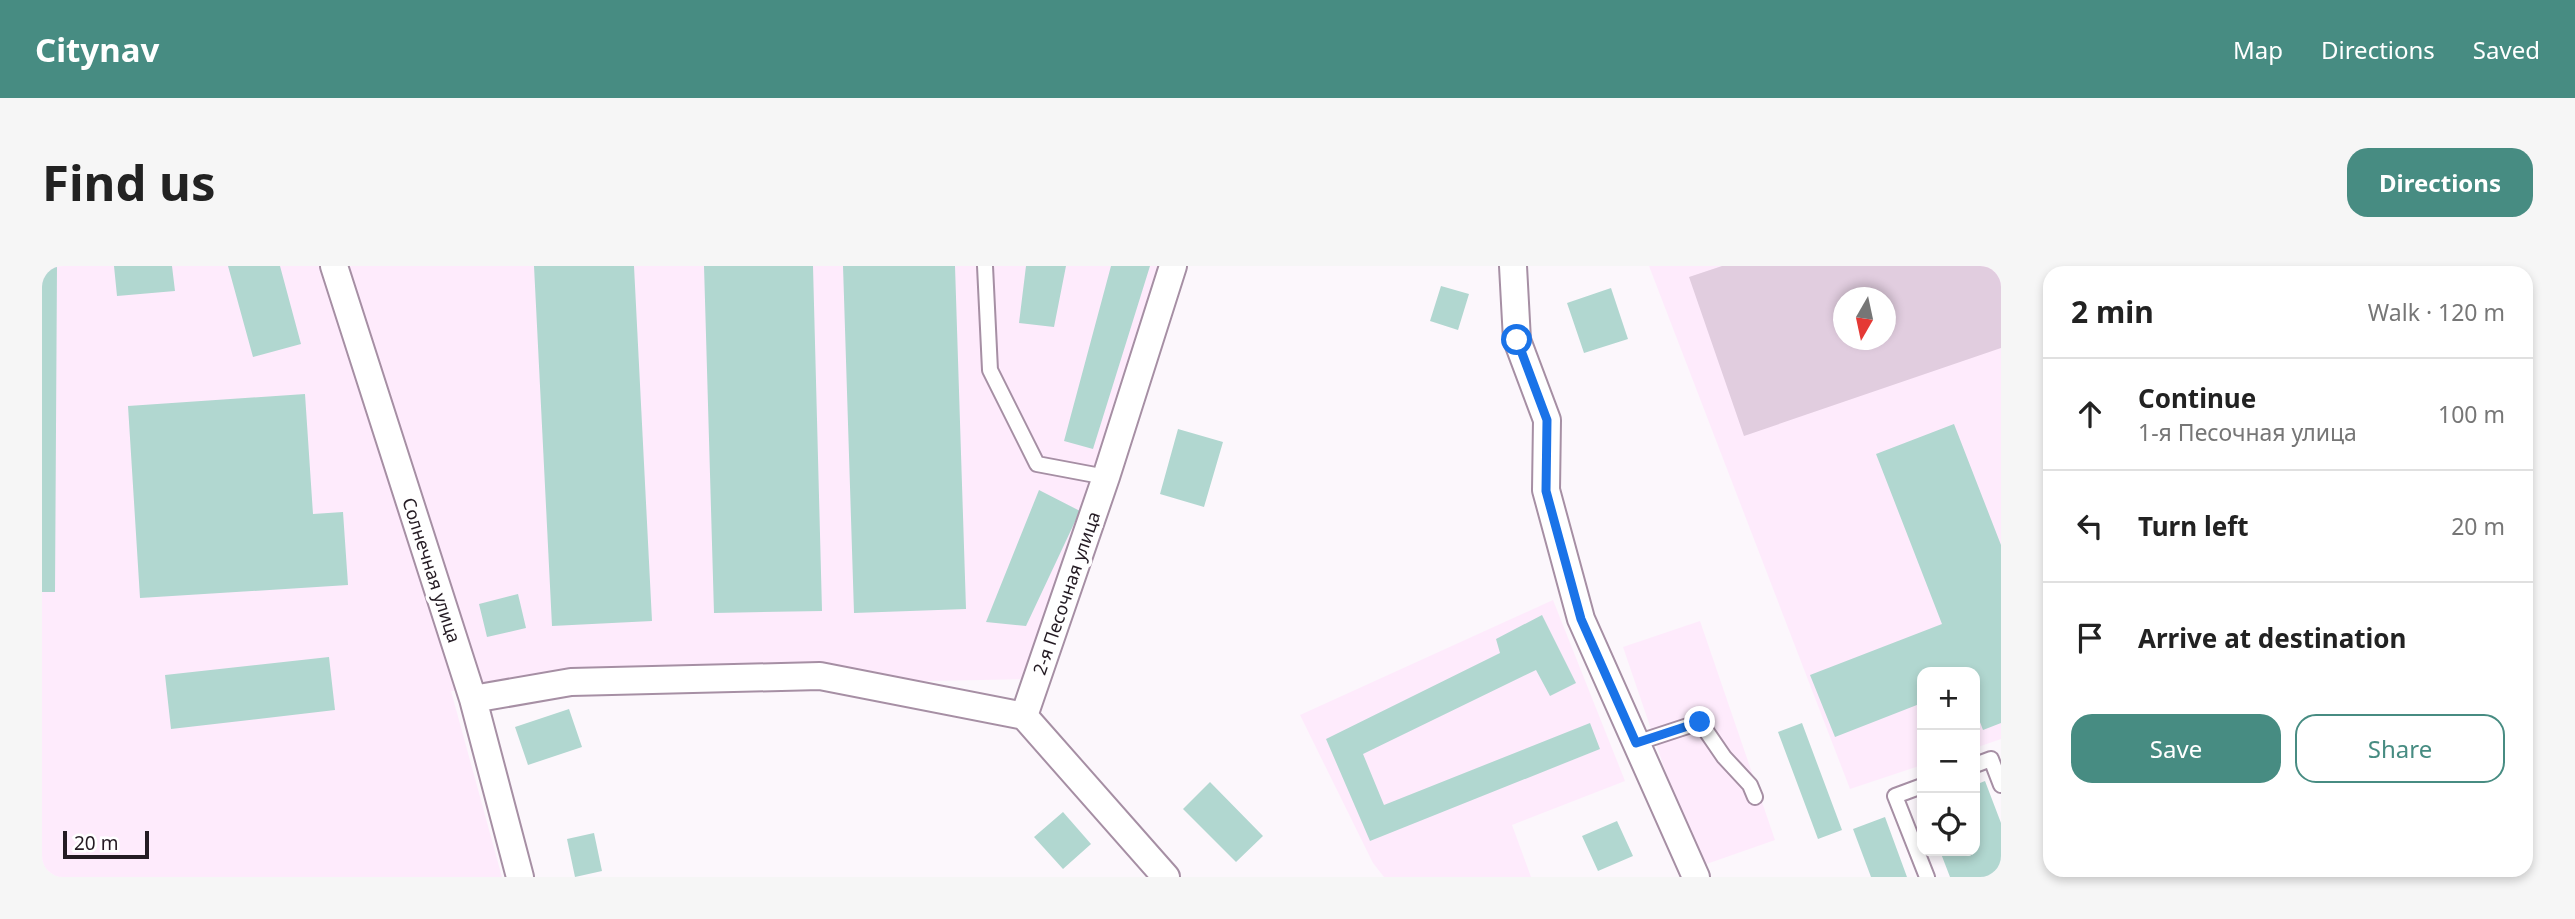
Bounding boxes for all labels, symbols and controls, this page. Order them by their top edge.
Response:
text: Citynav [35,27,159,72]
text: Map [2233,33,2283,66]
text: Directions [2321,33,2435,66]
text: Saved [2473,33,2540,66]
button: Directions [2347,148,2533,217]
text: Find us [42,149,216,215]
north arrow [1833,287,1896,350]
text: 2 min [2071,291,2154,332]
text: Walk · 120 m [2368,296,2505,328]
route start [1501,324,1532,355]
text: Continue [2138,380,2256,416]
icon: ahead [2071,395,2109,433]
text: 100 m [2438,398,2505,430]
text: 1-я Песочная улица [2138,416,2357,448]
street label: Солнечная улица [397,494,467,646]
icon: left [2071,507,2109,545]
street label: 2-я Песочная улица [1027,508,1105,678]
text: Turn left [2138,508,2249,544]
text: 20 m [2451,510,2505,542]
icon: arrive [2071,619,2109,657]
text: Arrive at destination [2138,620,2407,656]
map controls [1917,667,1980,856]
button: + [1917,667,1980,730]
route end [1684,706,1715,737]
button: Save [2071,714,2281,783]
button: Share [2295,714,2505,783]
button: − [1917,730,1980,793]
button: locate [1917,793,1980,856]
scale bar [63,828,149,860]
text: 20 m [74,830,118,856]

